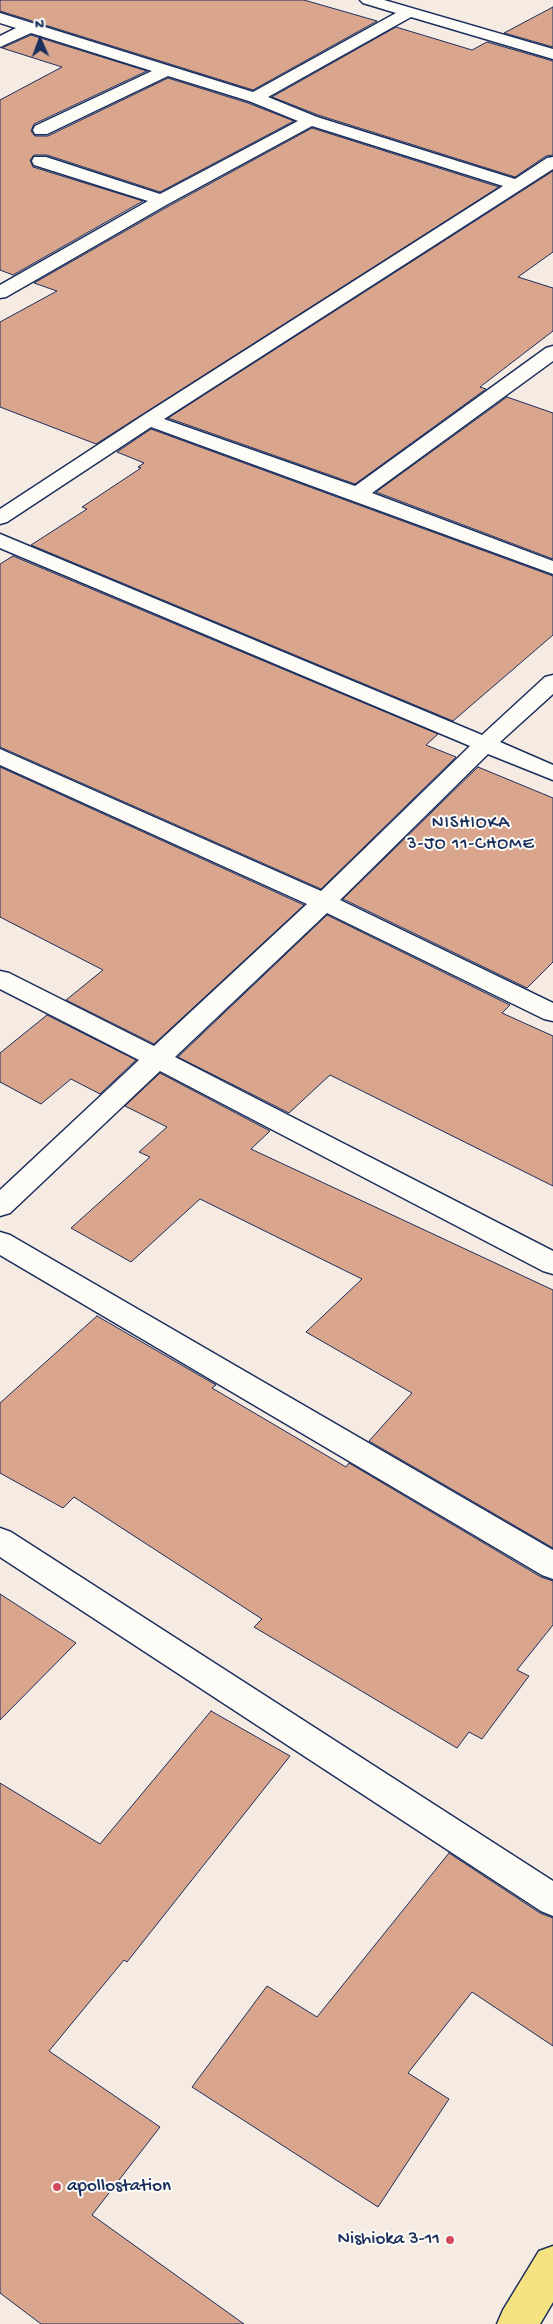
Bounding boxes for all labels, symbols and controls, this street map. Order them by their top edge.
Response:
north arrow [15,15,65,65]
text: N [35,16,44,33]
district label: NISHIOKA 3-JO 11-CHOME [406,813,536,856]
place label: apollostation [67,2176,171,2198]
marker: apollostation [51,2181,63,2193]
place label: Nishioka 3-11 [338,2229,440,2251]
marker: Nishioka 3-11 [444,2234,456,2246]

